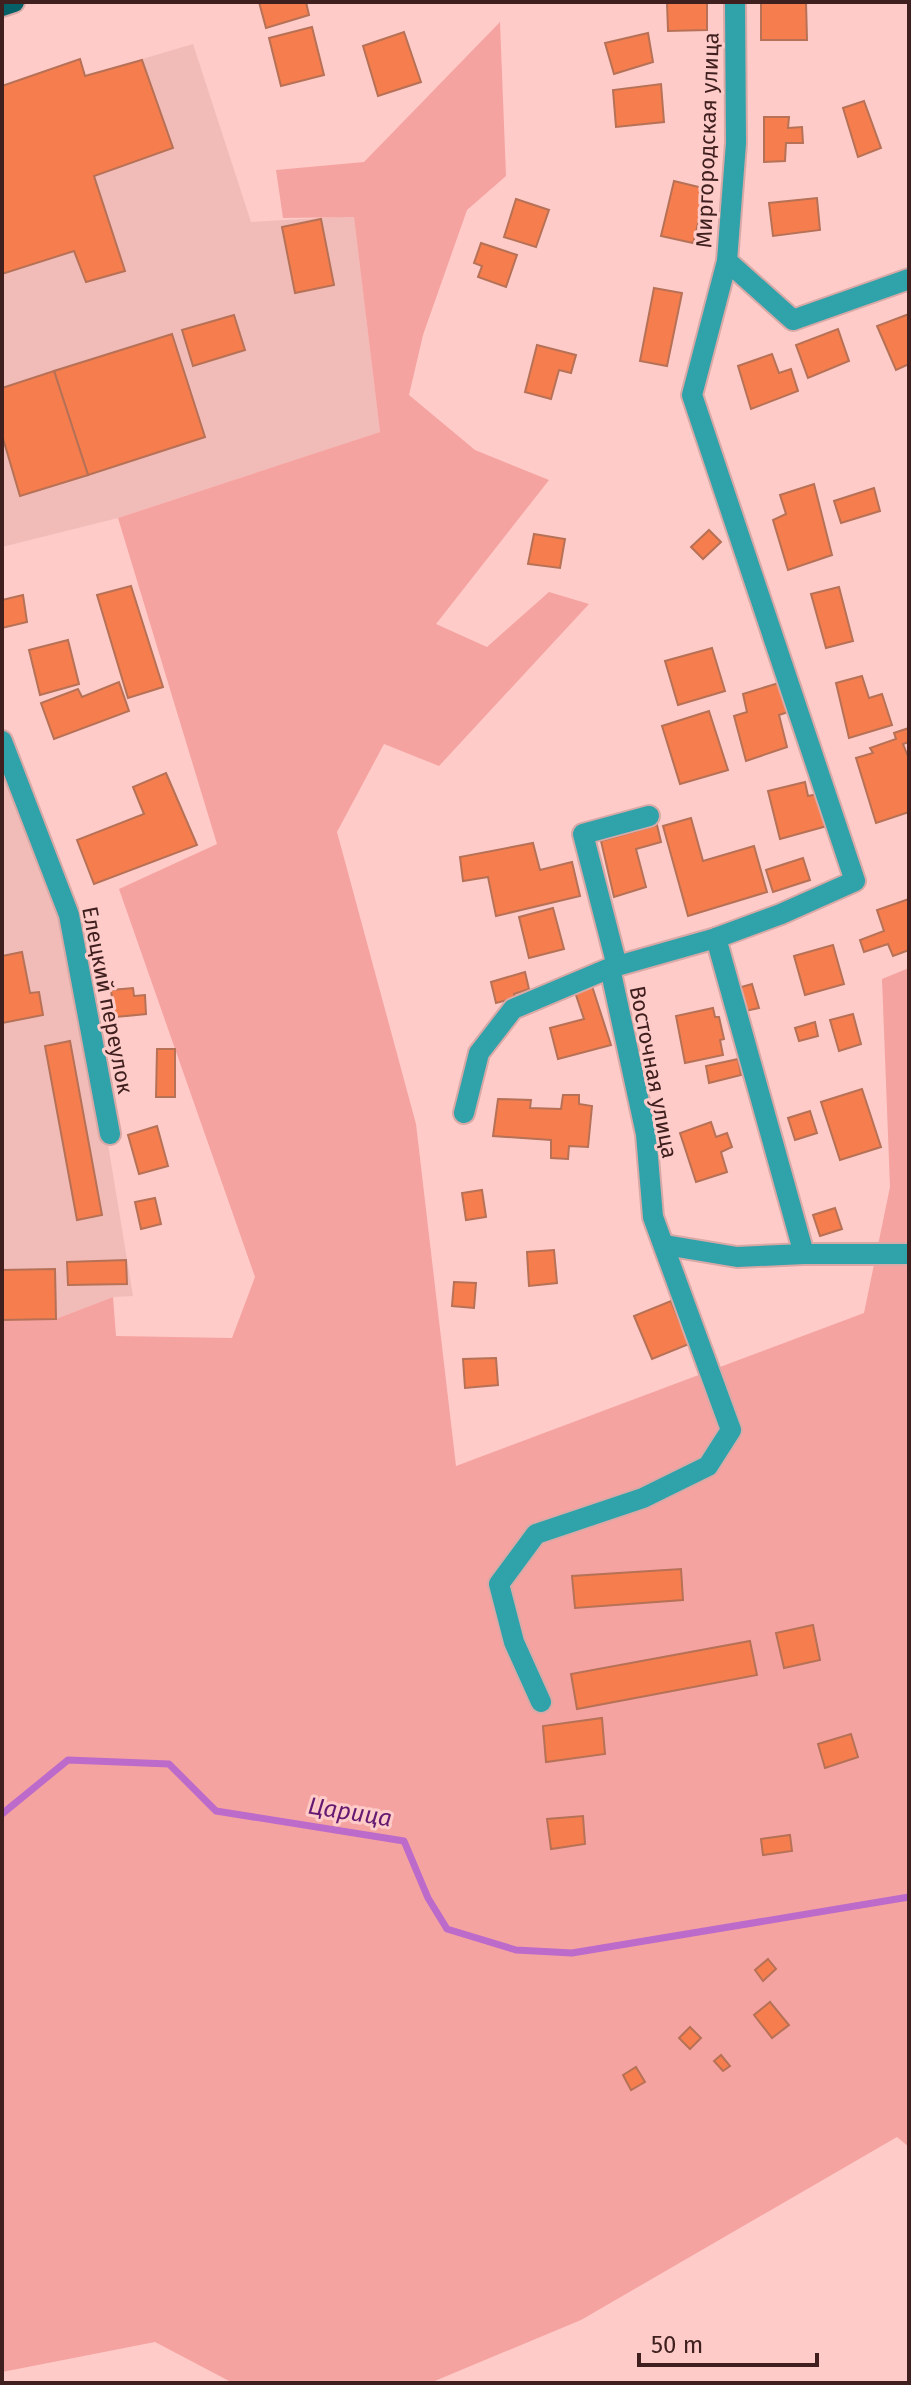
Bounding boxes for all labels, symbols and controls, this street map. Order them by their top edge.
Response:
street label: Миргородская улица [690,32,725,248]
street label: Елецкий переулок [76,904,139,1097]
street label: Восточная улица [624,983,683,1161]
water label: Царица [306,1792,394,1832]
scale bar [639,2317,817,2367]
text: 50 m [651,2331,703,2359]

